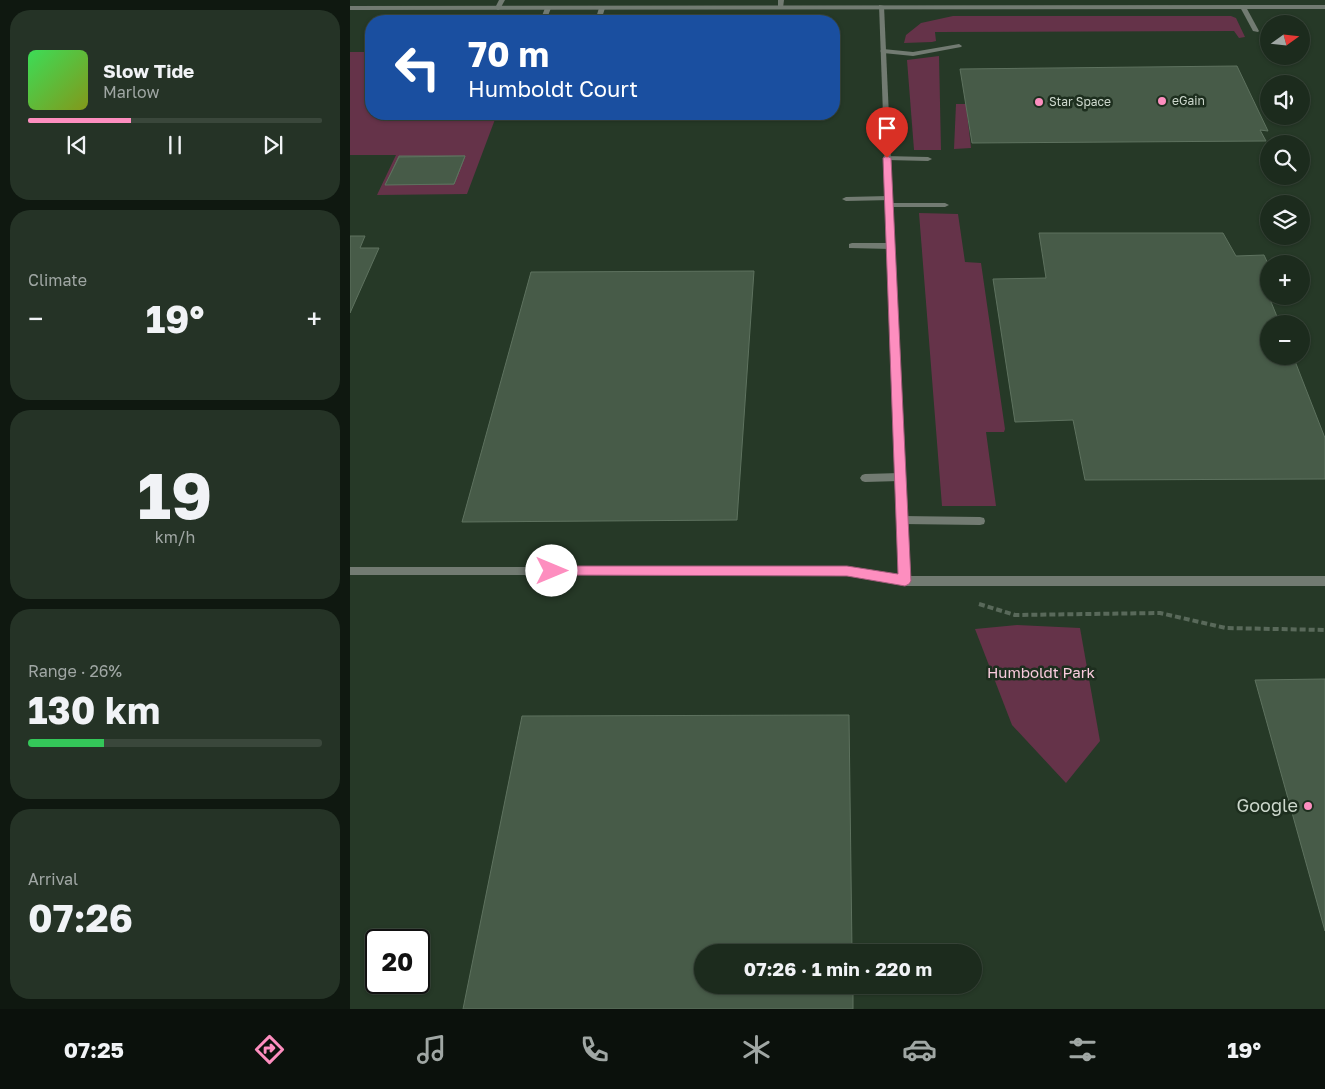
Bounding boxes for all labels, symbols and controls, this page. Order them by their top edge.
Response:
north arrow [1260,15,1310,65]
map controls [1260,15,1310,365]
text: 70 m [468,33,549,75]
icon: left [385,35,450,100]
text: Slow Tide [103,59,194,82]
text: Humboldt Court [468,75,638,102]
button: sound [1260,75,1310,125]
text: Marlow [103,82,159,102]
place label: eGain [1172,93,1205,108]
place label: Star Space [1049,94,1111,109]
marker: eGain [1156,95,1168,107]
marker: Star Space [1033,96,1045,108]
pin [866,107,908,158]
icon: arrive [873,114,901,142]
icon: previous [63,131,91,159]
icon: pause [161,131,189,159]
icon: next [259,131,287,159]
button: search [1260,135,1310,185]
button: layers [1260,195,1310,245]
button: + [1260,255,1310,305]
text: Climate [28,270,87,290]
text: 19° [146,296,204,341]
text: − [28,302,43,335]
text: + [307,302,322,335]
button: − [1260,315,1310,365]
text: 19 [138,455,212,533]
text: km/h [155,527,195,547]
position arrow [525,544,577,596]
text: Range · 26% [28,661,122,681]
park label: Humboldt Park [987,663,1096,681]
text: 130 km [28,687,160,732]
place label: Google [1237,794,1298,816]
marker: Google [1302,800,1314,812]
text: Arrival [28,869,78,889]
text: 07:26 [28,895,133,940]
speed limit sign: 20 [365,929,430,994]
text: 07:26 · 1 min · 220 m [744,957,932,980]
icon: directions [252,1032,287,1067]
icon: music [414,1032,449,1067]
icon: phone [577,1032,612,1067]
icon: climate [739,1032,774,1067]
icon: car [902,1032,937,1067]
icon: filters [1065,1032,1100,1067]
text: 07:25 [64,1036,124,1063]
text: 19° [1227,1036,1261,1063]

